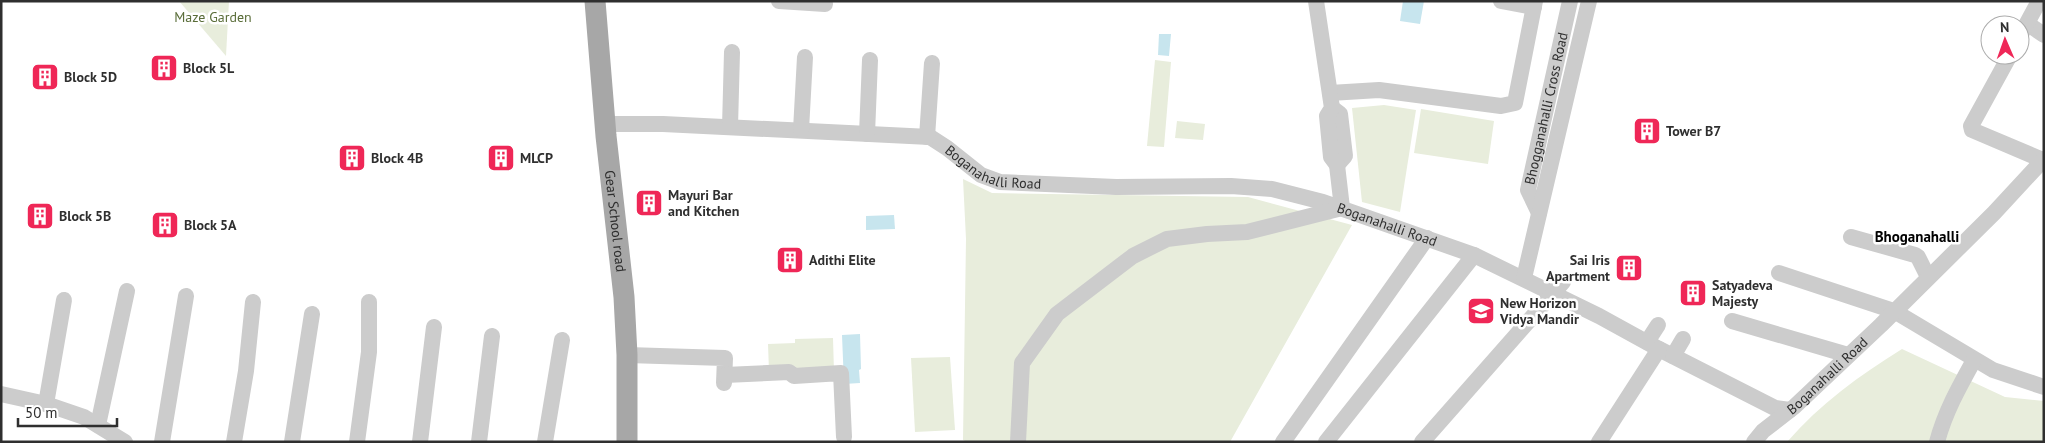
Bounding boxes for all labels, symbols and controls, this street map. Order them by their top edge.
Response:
park label: Maze Garden [174,8,252,26]
north arrow [1980,15,2030,65]
text: N [2000,18,2009,36]
street label: Bhogganahalli Cross Road [1520,31,1572,186]
building icon: Block 5L [149,53,179,83]
place label: Block 5L [183,59,235,77]
building icon: Block 5D [30,62,60,92]
place label: Block 5D [64,68,117,86]
building icon: Tower B7 [1632,116,1662,146]
place label: Tower B7 [1666,122,1721,140]
street label: Boganahalli Road [941,141,1042,193]
building icon: Block 4B [337,143,367,173]
building icon: MLCP [486,143,516,173]
place label: Block 4B [371,149,423,167]
place label: MLCP [520,149,553,167]
street label: Gear School road [601,169,630,273]
place label: Mayuri Bar and Kitchen [668,186,739,220]
building icon: Mayuri Bar and Kitchen [634,188,664,218]
street label: Boganahalli Road [1335,199,1440,250]
building icon: Block 5B [25,201,55,231]
place label: Block 5B [59,207,111,225]
building icon: Block 5A [150,210,180,240]
place label: Block 5A [184,216,237,234]
district label: Bhoganahalli [1875,227,1959,246]
building icon: Adithi Elite [775,245,805,275]
place label: Adithi Elite [809,251,876,269]
place label: Sai Iris Apartment [1546,251,1610,285]
building icon: Sai Iris Apartment [1614,253,1644,283]
place label: Satyadeva Majesty [1712,276,1773,310]
building icon: Satyadeva Majesty [1678,278,1708,308]
place label: New Horizon Vidya Mandir [1499,294,1579,328]
school or university icon: New Horizon Vidya Mandir [1466,296,1496,326]
street label: Boganahalli Road [1783,333,1871,418]
scale bar [18,396,116,428]
text: 50 m [25,403,58,422]

